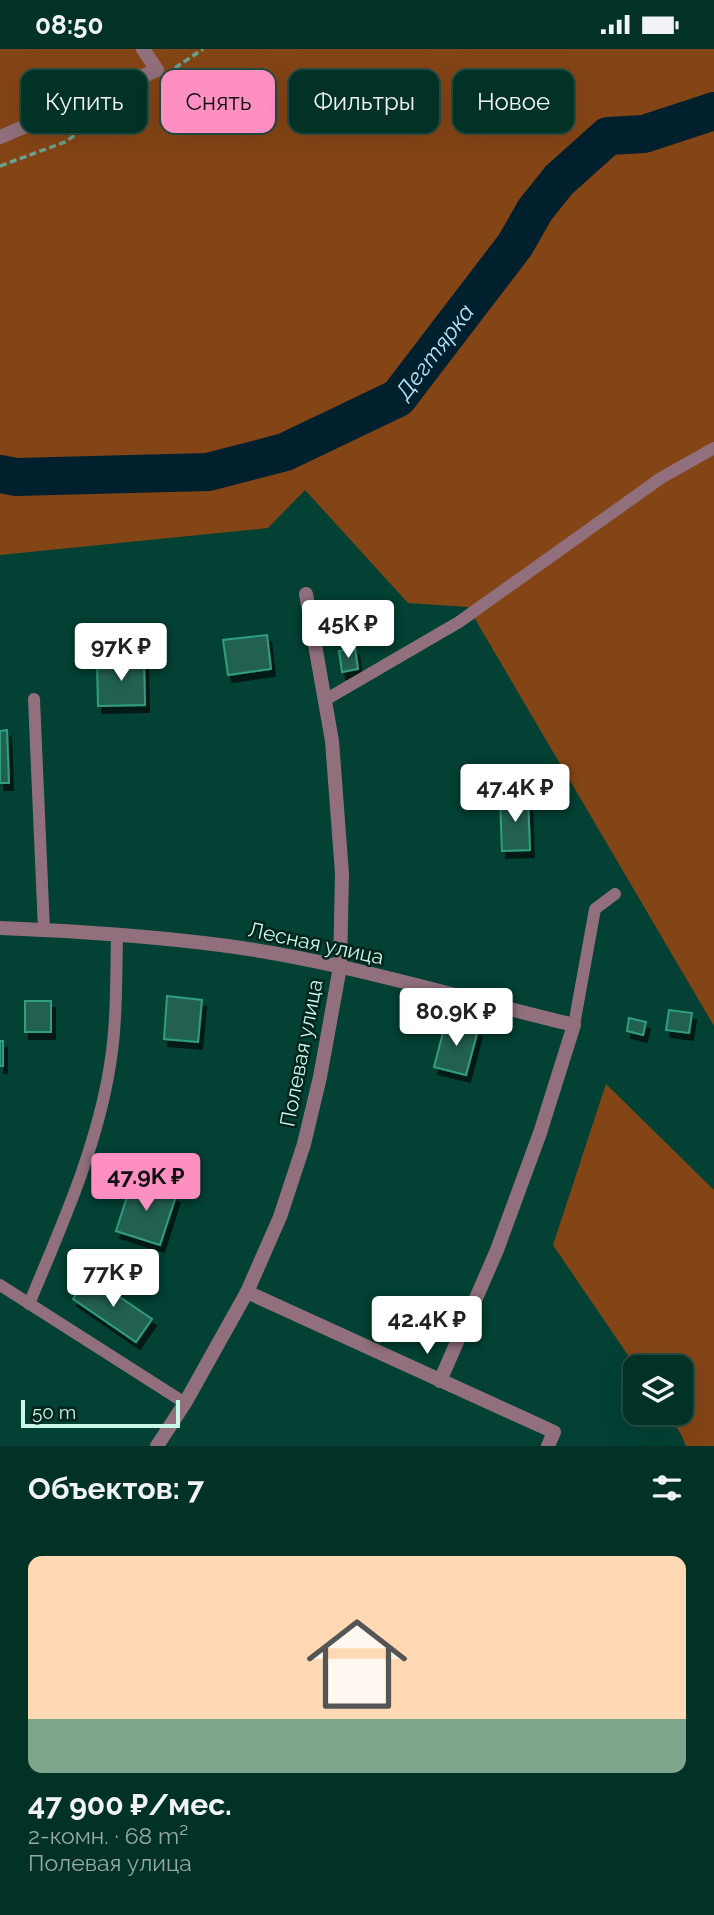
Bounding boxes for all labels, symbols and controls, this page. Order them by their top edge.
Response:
text: 08:50 [35,10,103,40]
chip: Купить [21,70,147,133]
chip: Снять [161,70,275,133]
chip: Фильтры [289,70,439,133]
chip: Новое [453,70,574,133]
water label: Дегтярка [388,298,479,405]
pin: 45K ₽ [299,601,397,660]
text: 45K ₽ [318,609,378,636]
pin: 97K ₽ [72,623,170,683]
text: 97K ₽ [91,632,151,659]
pin: 47.4K ₽ [450,765,580,824]
text: 47.4K ₽ [476,773,554,800]
street label: Лесная улица [246,916,386,970]
street label: Полевая улица [274,977,328,1129]
pin: 80.9K ₽ [391,989,521,1048]
text: 80.9K ₽ [416,997,496,1024]
pin: 47.9K ₽ [81,1153,211,1213]
text: 47.9K ₽ [107,1162,185,1189]
pin: 77K ₽ [64,1249,162,1309]
text: 77K ₽ [83,1258,143,1285]
pin: 42.4K ₽ [362,1297,492,1356]
text: 42.4K ₽ [388,1305,466,1332]
map controls [623,1355,693,1425]
button: layers [623,1355,693,1425]
scale bar [21,1397,180,1429]
text: 50 m [32,1401,76,1423]
icon: filters [648,1469,686,1507]
text: Объектов: 7 [28,1471,204,1506]
icon: home [294,1601,420,1727]
text: 47 900 ₽/мес. [28,1787,232,1822]
text: 2-комн. · 68 m² [28,1822,188,1849]
text: Полевая улица [28,1849,192,1876]

